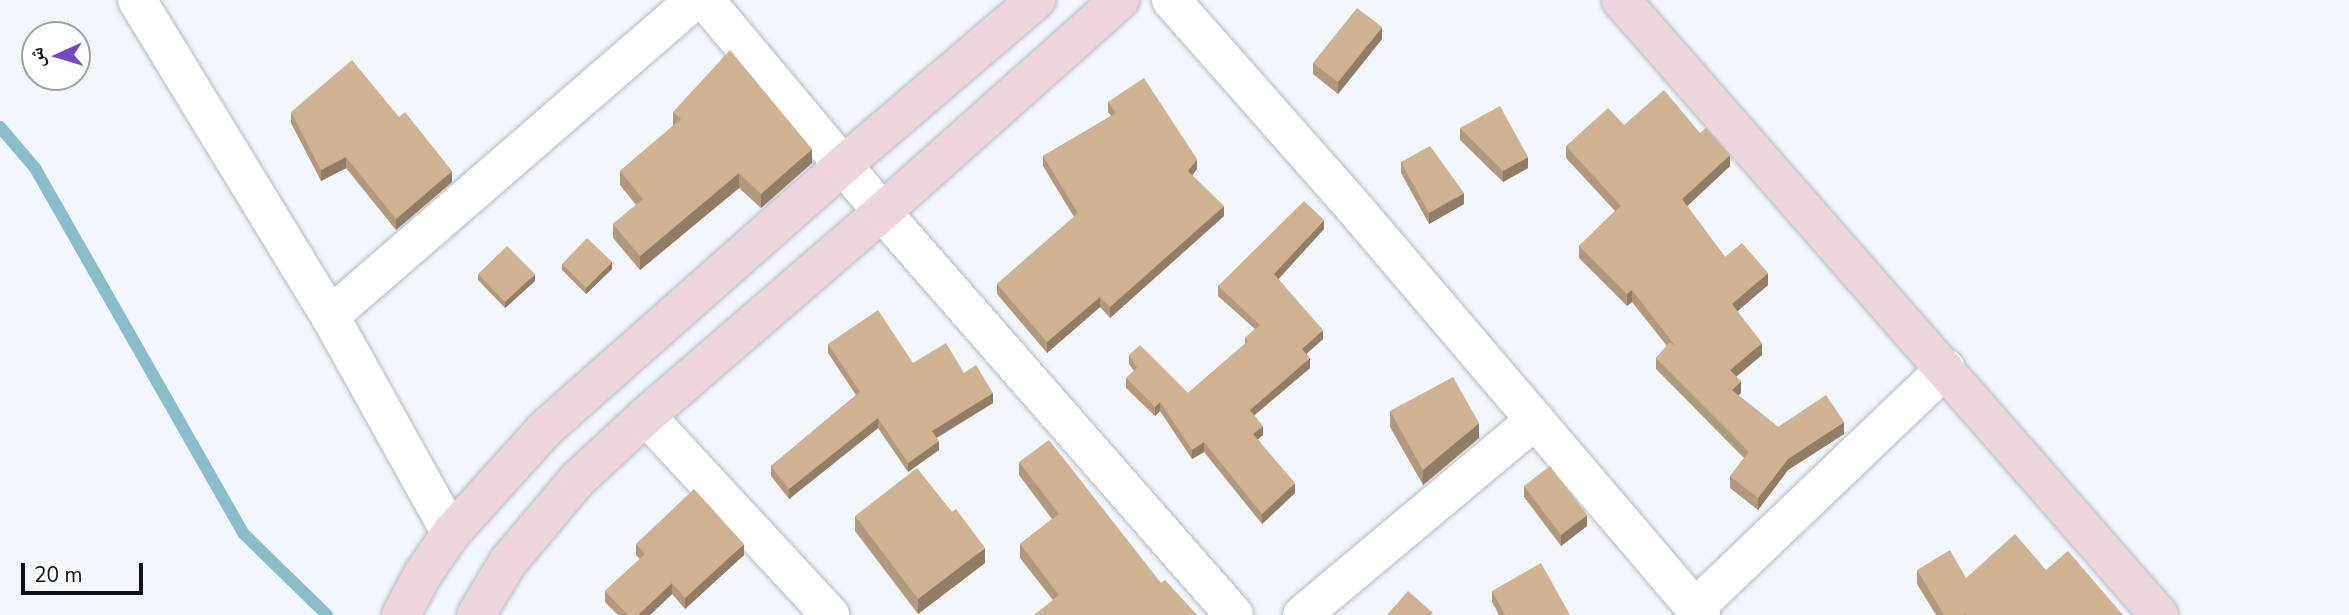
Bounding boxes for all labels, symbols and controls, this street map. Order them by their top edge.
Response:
north arrow [21,21,91,91]
text: ش [23,46,51,68]
scale bar [24,548,147,592]
text: 20 m [34,561,83,589]

